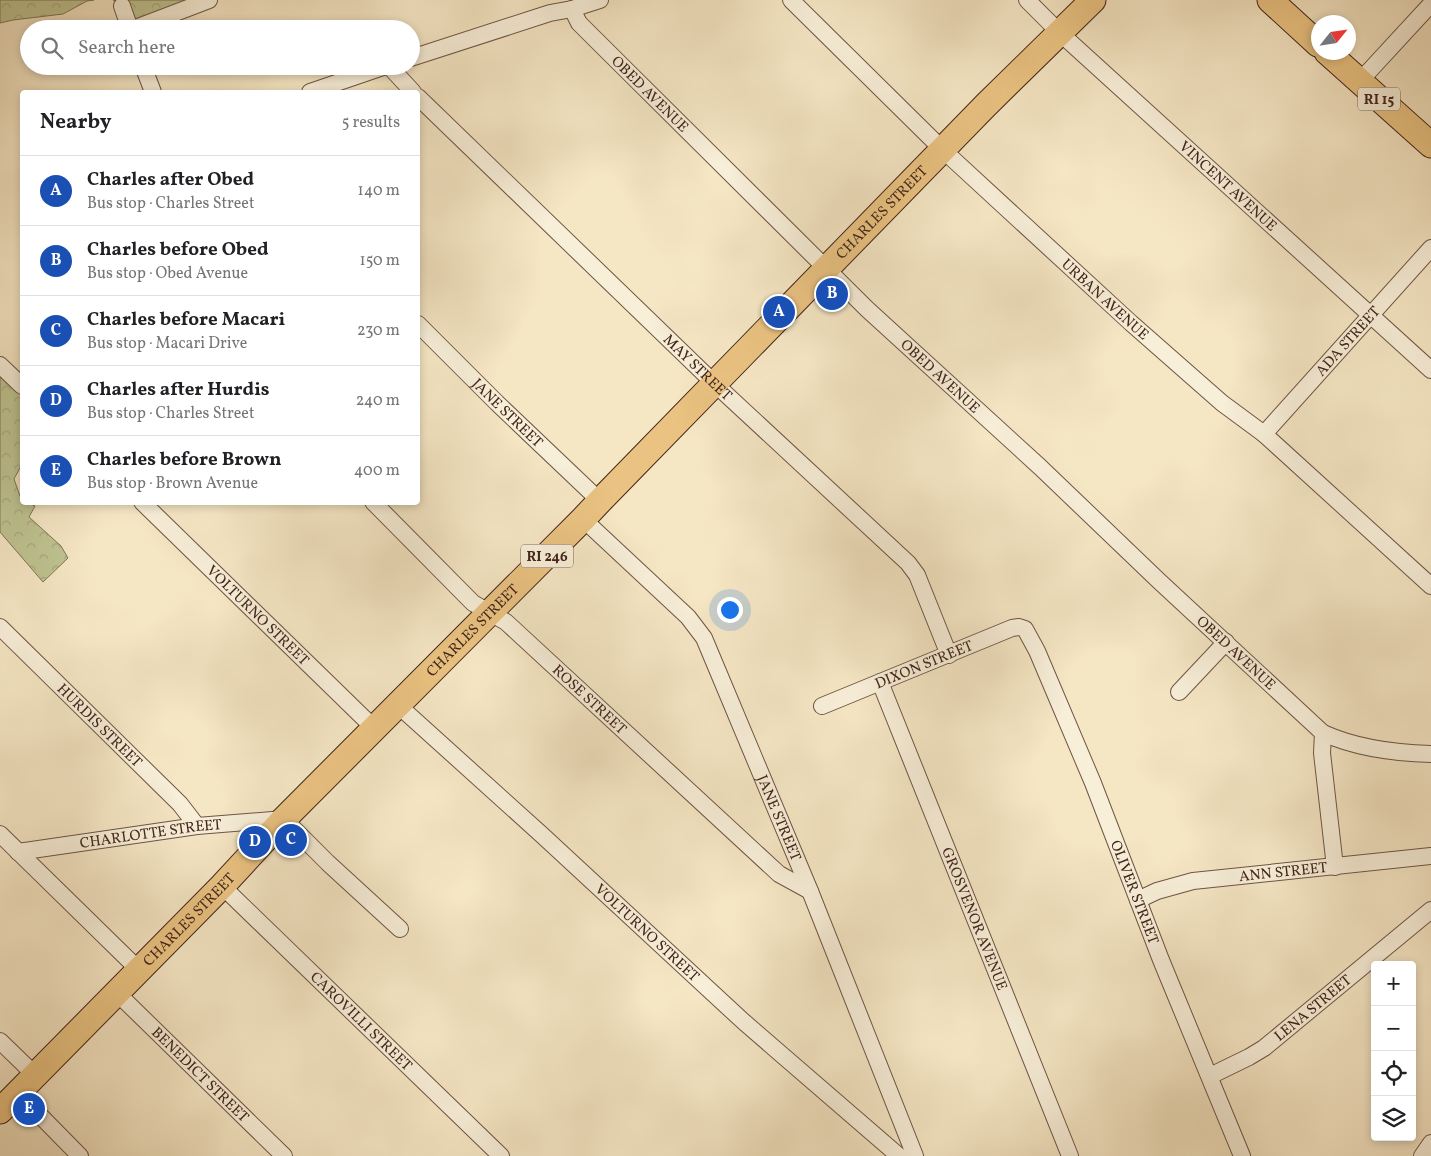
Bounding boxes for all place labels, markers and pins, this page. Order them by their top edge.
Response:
pin: B [816,275,848,313]
pin: A [763,293,795,331]
pin: C [275,821,307,859]
pin: D [239,823,271,861]
pin: E [13,1090,45,1128]

